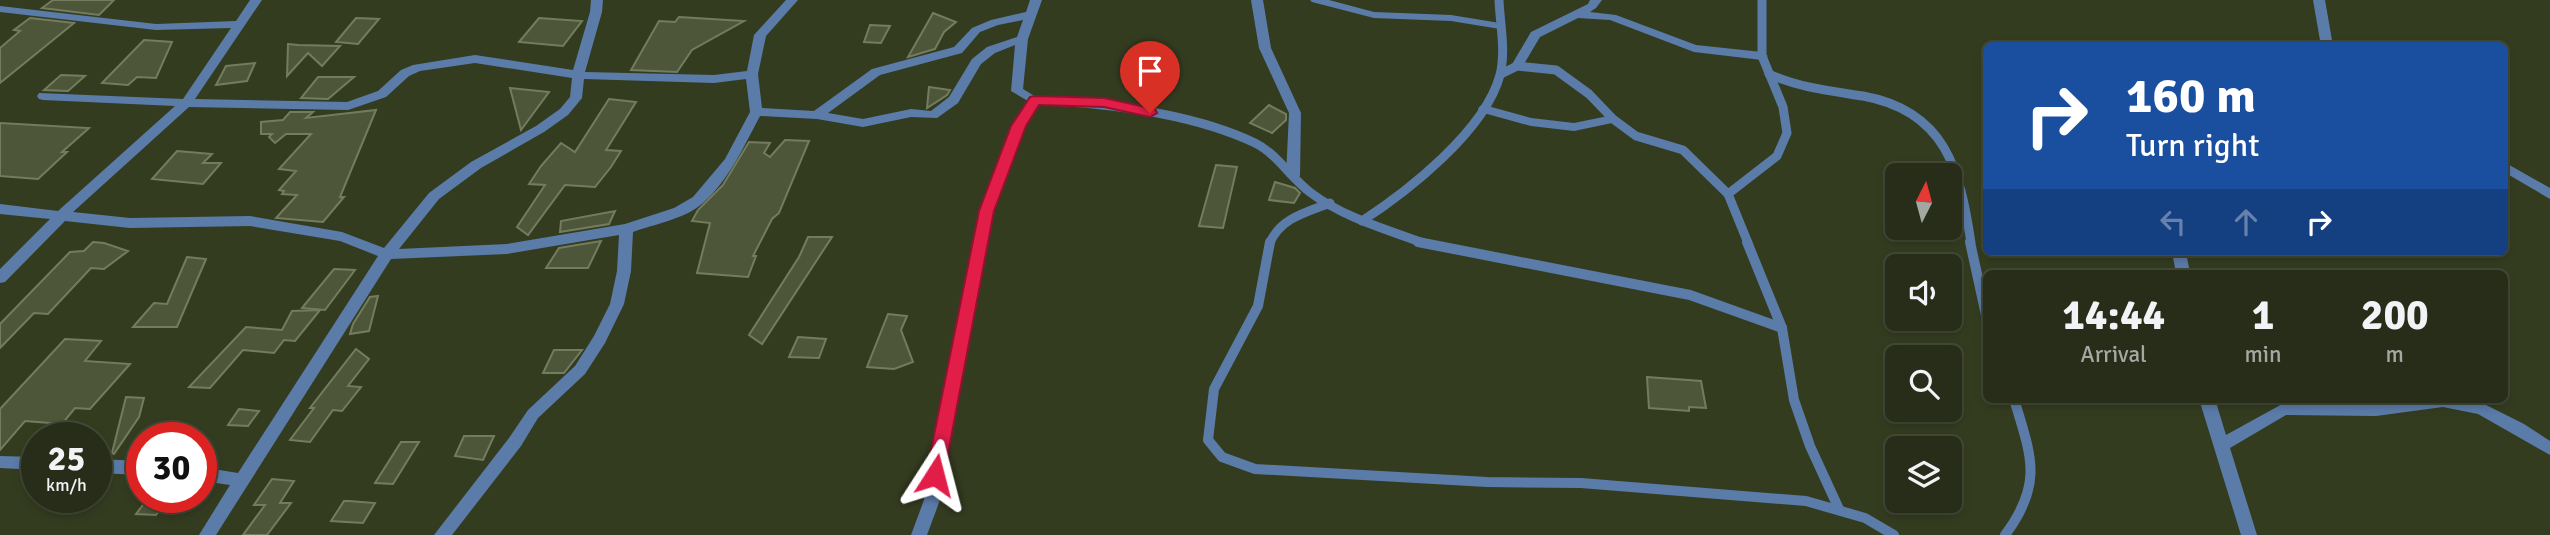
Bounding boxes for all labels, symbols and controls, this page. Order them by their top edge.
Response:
pin [1120,41,1180,113]
icon: arrive [1131,52,1169,90]
text: 160 m [2126,66,2256,126]
icon: right [2011,70,2102,161]
text: Turn right [2126,126,2259,165]
north arrow [1885,163,1962,240]
map controls [1885,163,1962,513]
icon: left [2154,203,2192,241]
icon: ahead [2227,203,2265,241]
icon: right [2300,203,2338,241]
button: sound [1885,254,1962,331]
text: 14:44 [2062,290,2165,341]
text: 1 [2252,290,2274,341]
text: 200 [2361,290,2429,341]
text: Arrival [2081,340,2147,369]
text: min [2244,340,2282,369]
text: m [2386,340,2404,369]
button: search [1885,345,1962,422]
speed limit sign: 30 [126,422,217,513]
button: layers [1885,436,1962,513]
text: 25 [48,437,85,480]
position arrow [898,438,972,512]
text: km/h [46,474,87,496]

